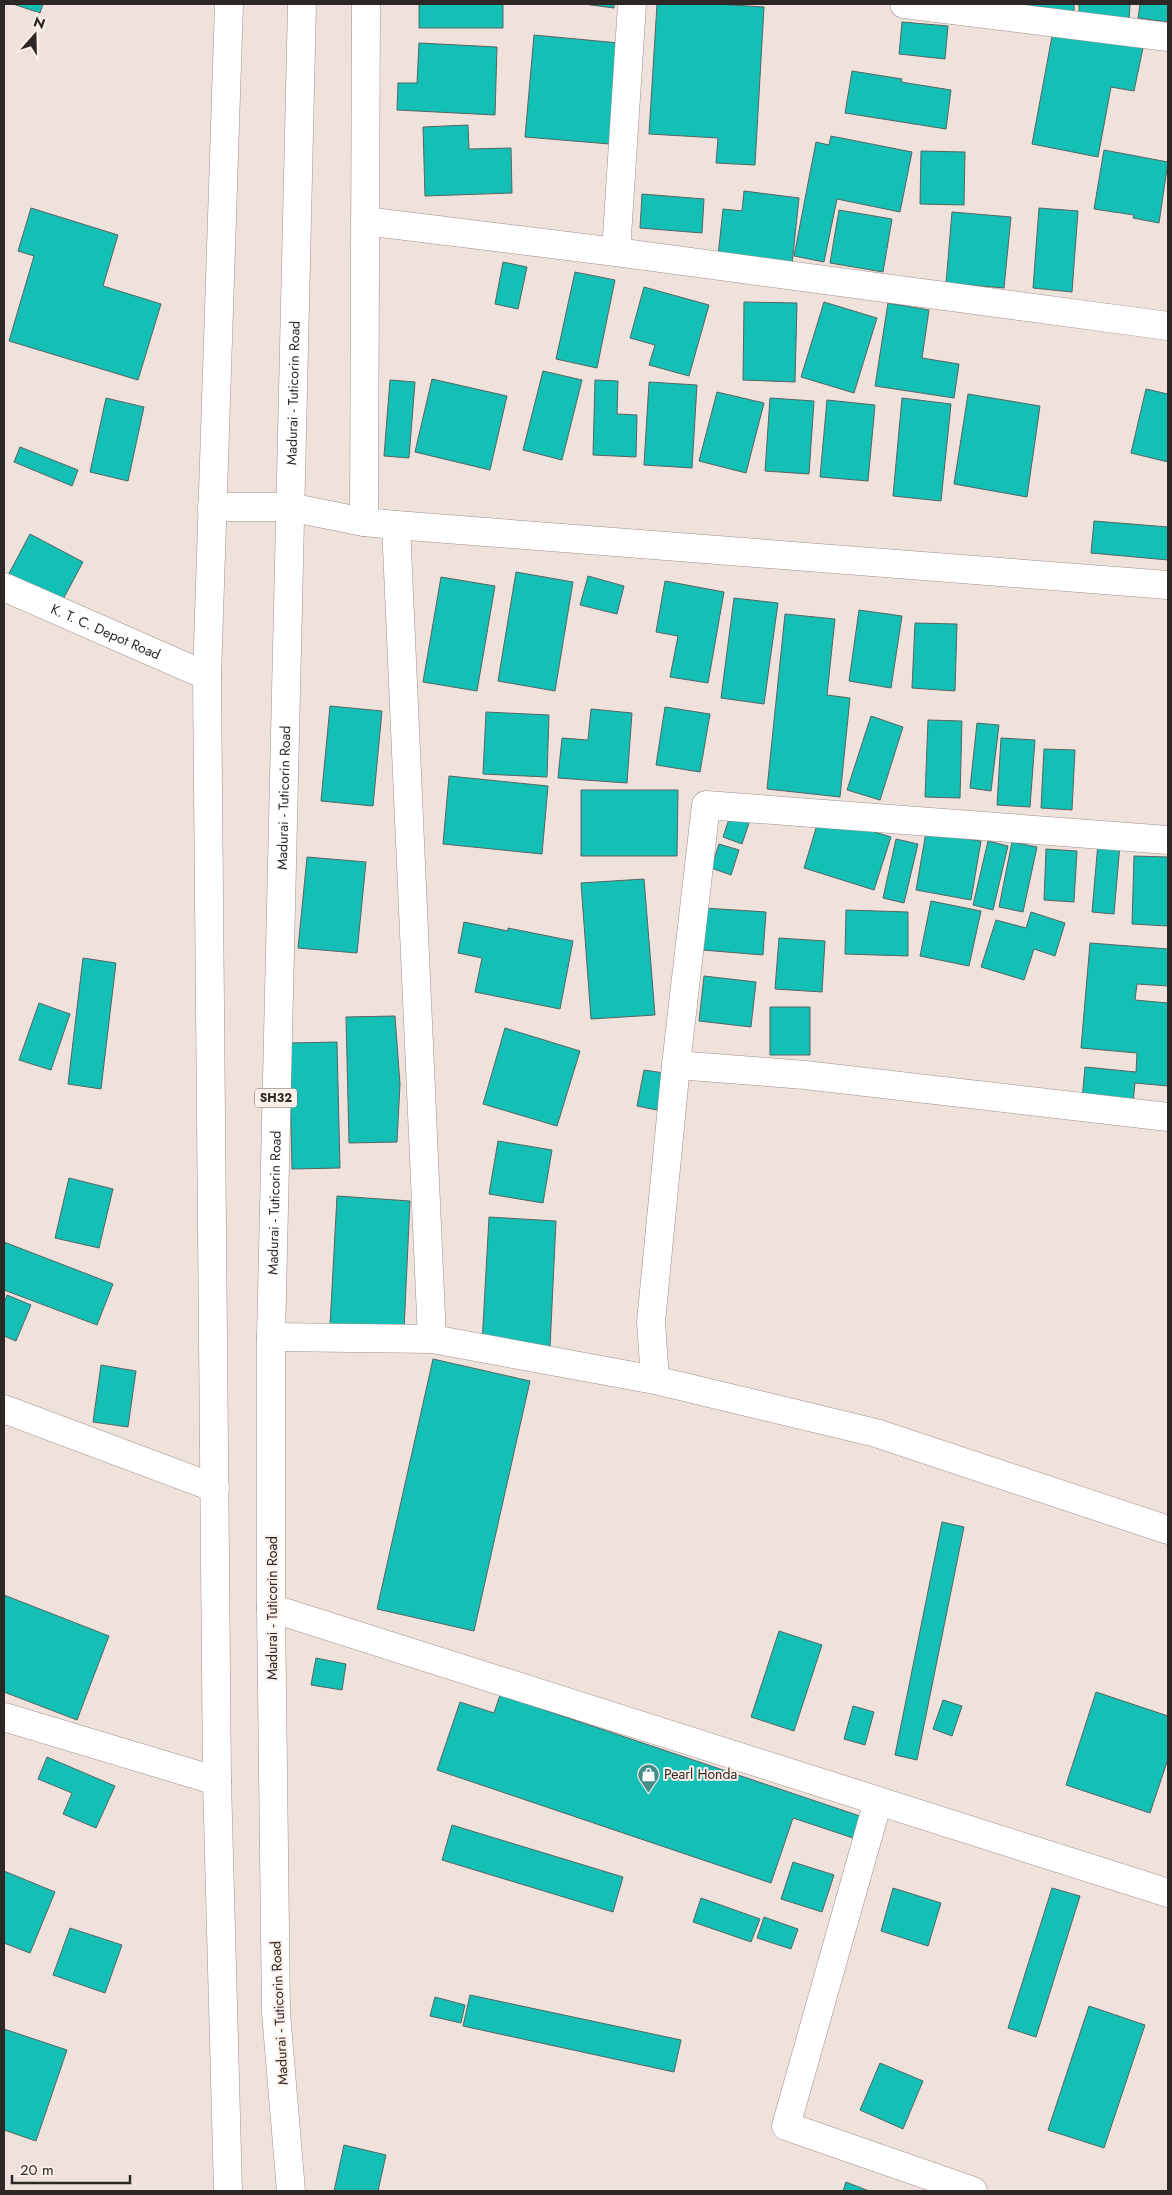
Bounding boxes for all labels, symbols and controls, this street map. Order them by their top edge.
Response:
north arrow [10,10,60,60]
text: N [31,11,48,34]
street label: Madurai - Tuticorin Road [281,321,305,465]
street label: K. T. C. Depot Road [48,599,164,664]
street label: Madurai - Tuticorin Road [272,725,295,870]
road number: SH32 [255,1088,297,1108]
street label: Madurai - Tuticorin Road [262,1130,286,1275]
street label: Madurai - Tuticorin Road [262,1536,282,1680]
shop icon: Pearl Honda [636,1762,660,1793]
place label: Pearl Honda [664,1764,737,1784]
street label: Madurai - Tuticorin Road [265,1940,293,2086]
scale bar [12,2152,130,2184]
text: 20 m [20,2159,54,2181]

